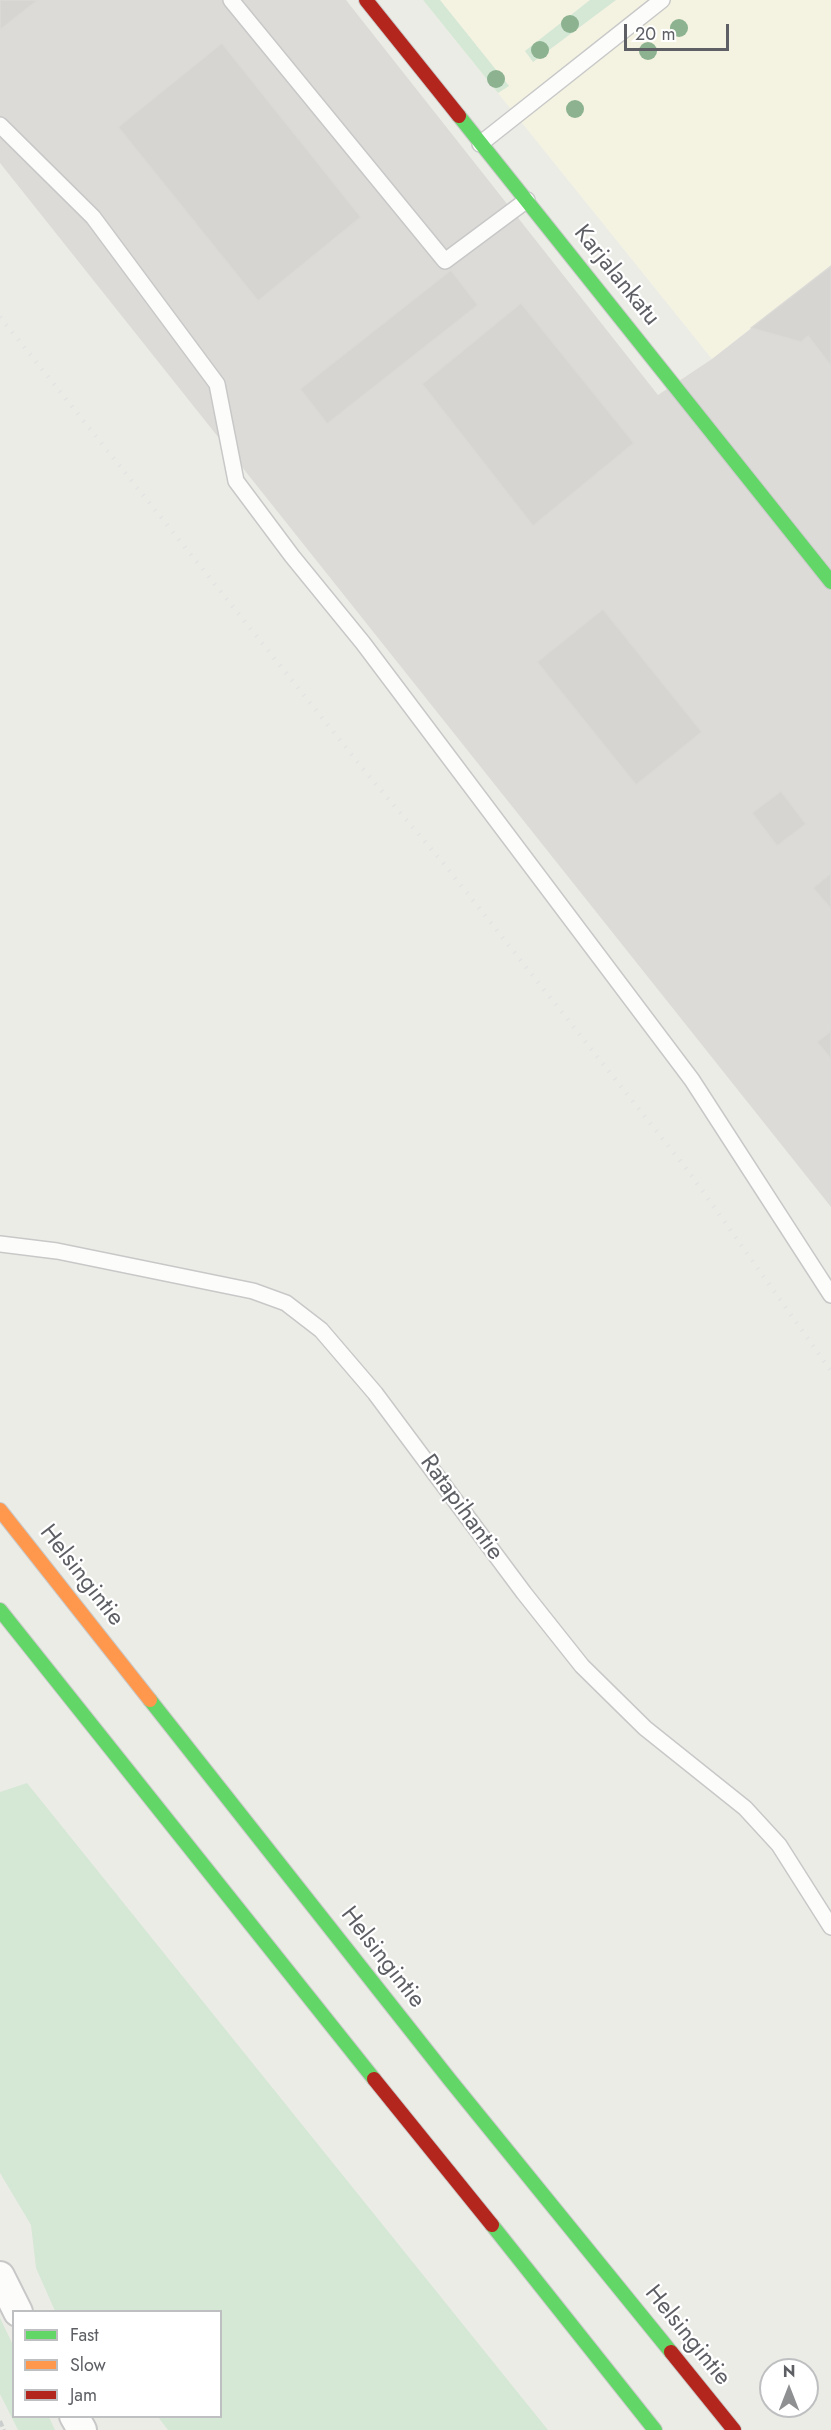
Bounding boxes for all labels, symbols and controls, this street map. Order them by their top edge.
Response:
scale bar [627,12,732,50]
text: 20 m [635,21,675,47]
street label: Karjalankatu [567,220,665,332]
street label: Ratapihantie [413,1450,509,1566]
street label: Helsingintie [33,1520,129,1632]
street label: Helsingintie [334,1902,430,2014]
street label: Helsingintie [638,2280,736,2392]
legend [12,2310,222,2418]
text: Fast [70,2322,99,2348]
text: Slow [70,2352,106,2378]
north arrow [759,2358,819,2418]
text: N [783,2360,795,2383]
text: Jam [70,2382,97,2408]

